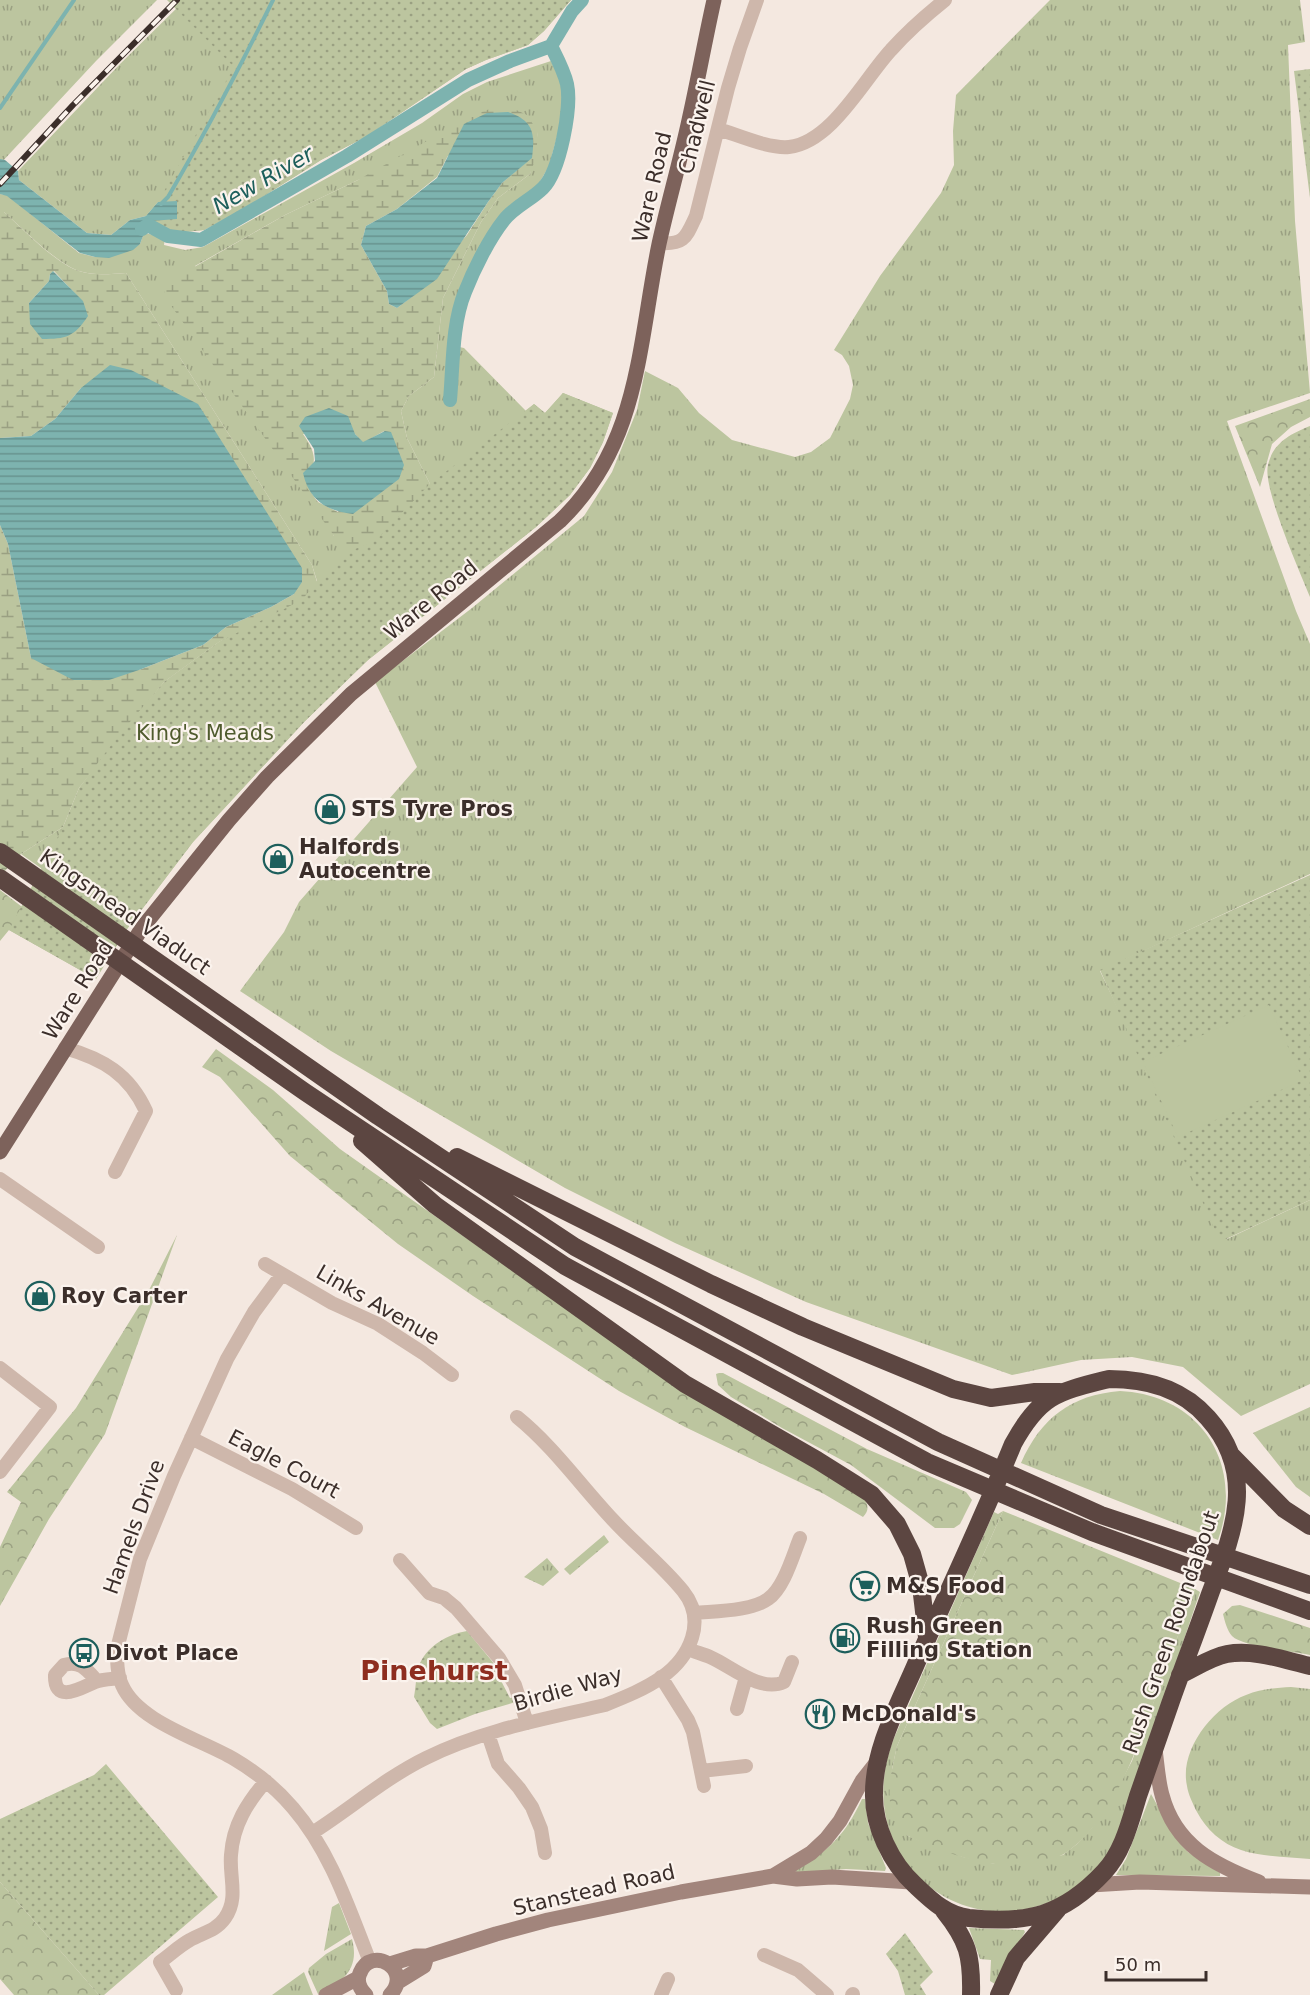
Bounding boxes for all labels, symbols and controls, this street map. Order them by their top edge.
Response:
street label: Chadwell [674,78,720,176]
street label: Ware Road [628,129,676,245]
water label: New River [208,140,319,219]
street label: Ware Road [380,555,482,645]
park label: King's Meads [136,721,274,745]
shop icon: STS Tyre Pros [314,793,346,825]
place label: STS Tyre Pros [351,797,513,821]
place label: Halfords Autocentre [299,835,431,883]
shop icon: Halfords Autocentre [262,843,294,875]
street label: Kingsmead Viaduct [35,844,215,980]
street label: Ware Road [38,936,118,1044]
street label: Links Avenue [312,1260,444,1350]
shop icon: Roy Carter [24,1280,56,1312]
place label: Roy Carter [61,1284,188,1308]
street label: Eagle Court [224,1425,344,1503]
street label: Hamels Drive [99,1456,169,1598]
street label: Rush Green Roundabout [1118,1507,1224,1757]
supermarket icon: M&S Food [849,1570,881,1602]
place label: M&S Food [886,1574,1005,1598]
place label: Rush Green Filling Station [866,1614,1032,1662]
fuel station icon: Rush Green Filling Station [829,1622,861,1654]
bus stop icon: Divot Place [68,1637,100,1669]
place label: Divot Place [105,1641,239,1665]
district label: Pinehurst [360,1655,508,1686]
street label: Birdie Way [511,1662,625,1716]
restaurant icon: McDonald's [804,1698,836,1730]
place label: McDonald's [841,1702,977,1726]
street label: Stanstead Road [511,1860,677,1920]
scale bar [1106,1944,1206,1982]
text: 50 m [1115,1954,1161,1975]

